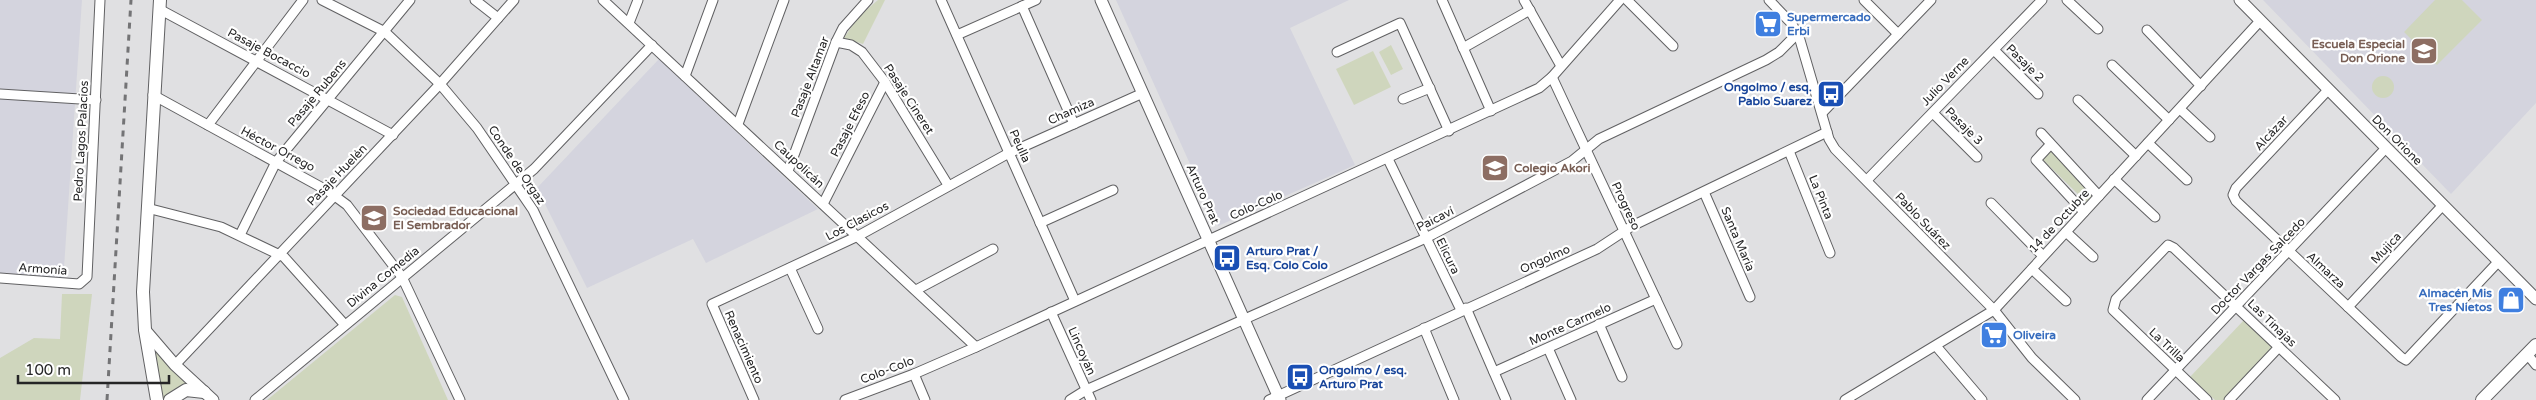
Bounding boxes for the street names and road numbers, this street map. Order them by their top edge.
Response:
street label: Pasaje Bocaccio [225,25,313,81]
street label: Pasaje Altamar [788,34,832,119]
street label: Pasaje 2 [2003,41,2047,85]
street label: Julio Verne [1918,54,1972,108]
street label: Pasaje Rubens [285,56,349,129]
street label: Pasaje Cineret [881,61,937,137]
street label: Pedro Lagos Palacios [71,80,91,202]
street label: Pasaje Efeso [828,89,872,159]
street label: Chamiza [1046,95,1096,127]
street label: Pasaje 3 [1942,104,1986,148]
street label: Alcázar [2251,112,2291,153]
street label: Don Orione [2369,112,2425,168]
street label: Conde de Orgaz [485,123,549,207]
street label: Héctor Orrego [239,124,317,174]
street label: Peulla [1007,127,1033,165]
street label: Caupolicán [771,137,827,191]
street label: Pasaje Huelén [304,141,370,209]
street label: Arturo Prat [1184,162,1223,226]
street label: La Pinta [1806,173,1836,221]
street label: Progreso [1609,180,1643,232]
street label: 14 de Octubre [2026,186,2092,256]
street label: Colo-Colo [1227,187,1285,223]
street label: Pablo Suárez [1892,190,1954,252]
street label: Los Clasicos [823,198,891,243]
street label: Paicaví [1414,204,1456,234]
street label: Santa María [1718,205,1758,273]
street label: Doctor Vargas Salcedo [2208,215,2308,317]
street label: Mujica [2368,229,2404,267]
street label: Elicura [1433,236,1463,276]
street label: Ongolmo [1518,242,1572,276]
street label: Divina Comedia [344,244,422,310]
street label: Almarza [2304,249,2348,291]
street label: Armonía [18,260,68,278]
street label: Las Tinajas [2245,296,2299,350]
street label: Monte Carmelo [1527,300,1613,348]
street label: Renacimiento [722,308,766,386]
street label: Lincoyán [1065,325,1099,377]
street label: La Trilla [2146,325,2188,365]
street label: Colo-Colo [858,353,916,387]

